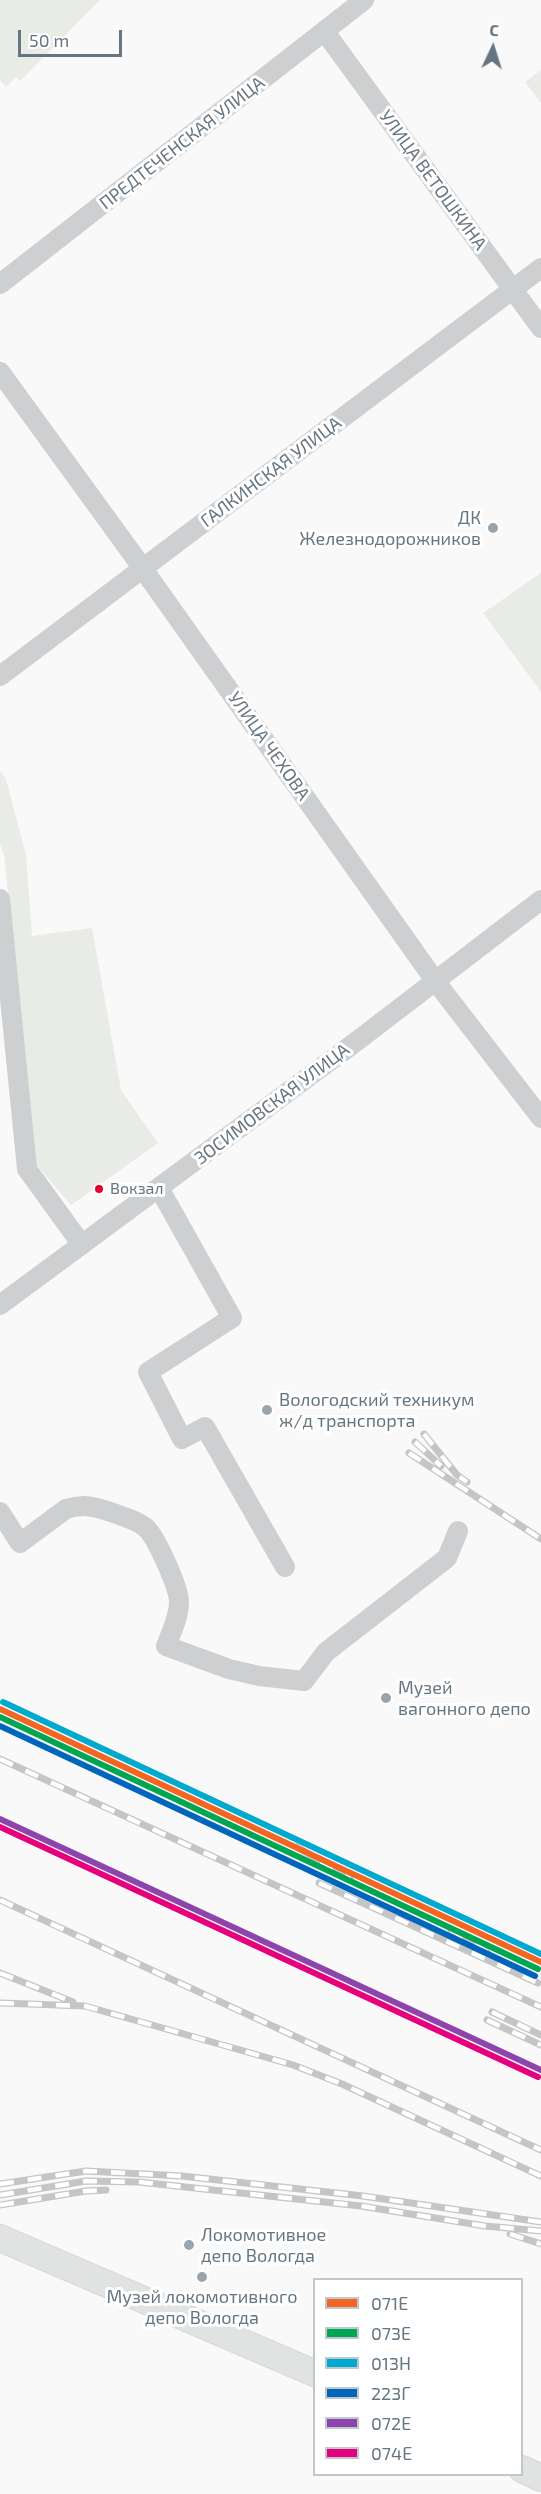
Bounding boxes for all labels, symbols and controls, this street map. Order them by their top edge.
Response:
scale bar [21,18,124,56]
north arrow [463,18,523,78]
text: С [489,20,500,39]
text: 50 m [29,29,69,51]
street label: ПРЕДТЕЧЕНСКАЯ УЛИЦА [95,72,269,214]
street label: УЛИЦА ВЕТОШКИНА [375,106,491,254]
street label: ГАЛКИНСКАЯ УЛИЦА [196,412,346,532]
place label: ДК Железнодорожников [299,507,481,550]
marker: ДК Железнодорожников [486,521,500,535]
street label: УЛИЦА ЧЕХОВА [224,688,314,804]
street label: ЗОСИМОВСКАЯ УЛИЦА [190,1039,354,1169]
place label: Вокзал [110,1179,163,1199]
marker: Вокзал [93,1183,105,1195]
place label: Вологодский техникум ж/д транспорта [279,1389,474,1432]
marker: Вологодский техникум ж/д транспорта [260,1403,274,1417]
place label: Музей вагонного депо [398,1677,531,1720]
marker: Музей вагонного депо [379,1691,393,1705]
place label: Локомотивное депо Вологда [201,2224,326,2266]
marker: Локомотивное депо Вологда [182,2238,196,2252]
marker: Музей локомотивного депо Вологда [195,2270,209,2284]
legend [313,2278,523,2476]
place label: Музей локомотивного депо Вологда [107,2286,297,2328]
text: 071Е [371,2292,408,2314]
text: 073Е [371,2322,411,2344]
text: 013Н [371,2352,411,2374]
text: 223Г [371,2382,411,2404]
text: 072Е [371,2412,411,2434]
text: 074Е [371,2442,412,2464]

